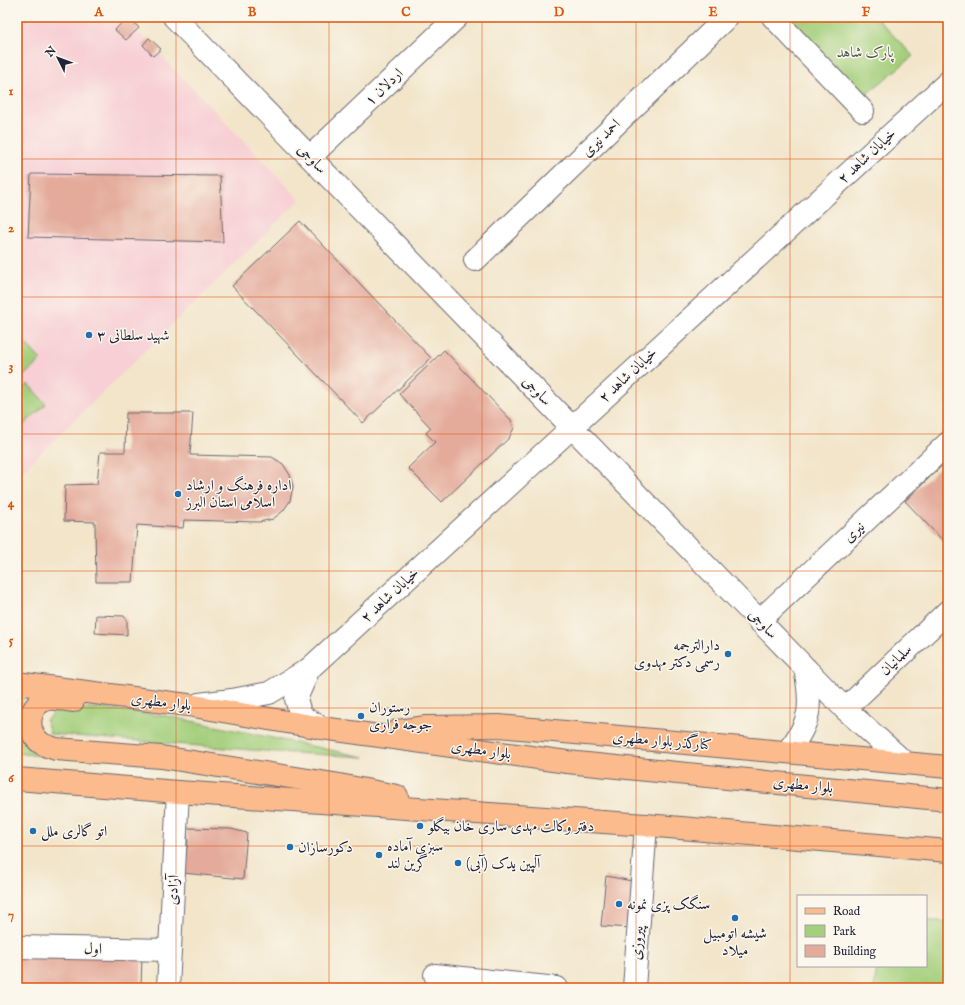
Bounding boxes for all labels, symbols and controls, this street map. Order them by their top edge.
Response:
text: A [94,4,105,21]
text: B [248,4,257,21]
text: C [401,4,411,21]
text: D [554,4,565,21]
text: E [708,4,718,21]
text: F [862,4,871,21]
north arrow [38,38,78,78]
text: N [42,43,60,61]
park label: پارک شاهد [836,43,895,63]
street label: اردلان ۱ [361,64,407,110]
text: 1 [9,83,14,100]
street label: احمد نیری [577,115,625,161]
street label: خیابان شاهد ۲ [834,124,900,188]
street label: ساوجی [293,140,331,178]
text: 2 [8,220,14,237]
place label: شهید سلطانی ۳ [97,326,169,345]
marker: شهید سلطانی ۳ [84,330,94,340]
street label: خیابان شاهد ۲ [595,343,661,407]
text: 3 [9,358,14,375]
street label: ساوجی [518,372,556,410]
place label: اداره فرهنگ و ارشاد اسلامی استان البرز [184,475,292,512]
marker: اداره فرهنگ و ارشاد اسلامی استان البرز [173,489,183,499]
text: 4 [8,495,15,512]
street label: نیری [839,517,869,547]
street label: خیابان شاهد ۲ [357,563,423,627]
street label: ساوجی [744,605,782,643]
text: 5 [9,632,14,649]
place label: دارالترجمه رسمی دکتر مهدوی [634,636,720,673]
street label: سلمانیان [876,640,916,680]
marker: دارالترجمه رسمی دکتر مهدوی [723,649,733,659]
street label: بلوار مطهری [130,689,192,715]
place label: رستوران جوجه فراری [369,698,432,734]
marker: رستوران جوجه فراری [356,711,366,721]
street label: کنارگذر بلوار مطهری [612,725,713,755]
street label: بلوار مطهری [450,736,512,764]
text: 6 [8,770,14,787]
street label: بلوار مطهری [772,772,834,798]
place label: دفتر وکالت مهدی ساری خان بیگلو [426,816,594,836]
marker: دفتر وکالت مهدی ساری خان بیگلو [415,821,425,831]
place label: اتو گالری ملل [41,822,107,841]
marker: اتو گالری ملل [28,826,38,836]
place label: سبزی آماده گرین لند [387,837,443,873]
place label: دکورسازان [298,838,353,857]
marker: دکورسازان [285,842,295,852]
marker: سبزی آماده گرین لند [374,850,384,860]
place label: آلپین یدک (آبی) [466,854,542,874]
marker: آلپین یدک (آبی) [453,858,463,868]
street label: آزادی [163,872,183,906]
place label: سنگک پزی نمونه [627,894,710,914]
legend [797,895,927,967]
marker: سنگک پزی نمونه [614,899,624,909]
text: Road [833,904,861,919]
text: 7 [8,907,14,924]
marker: شیشه اتومبیل میلاد [730,913,740,923]
street label: پیروزی [626,924,649,961]
place label: شیشه اتومبیل میلاد [703,924,767,960]
text: Park [833,924,856,939]
street label: اول [84,939,102,959]
text: Building [833,944,877,959]

